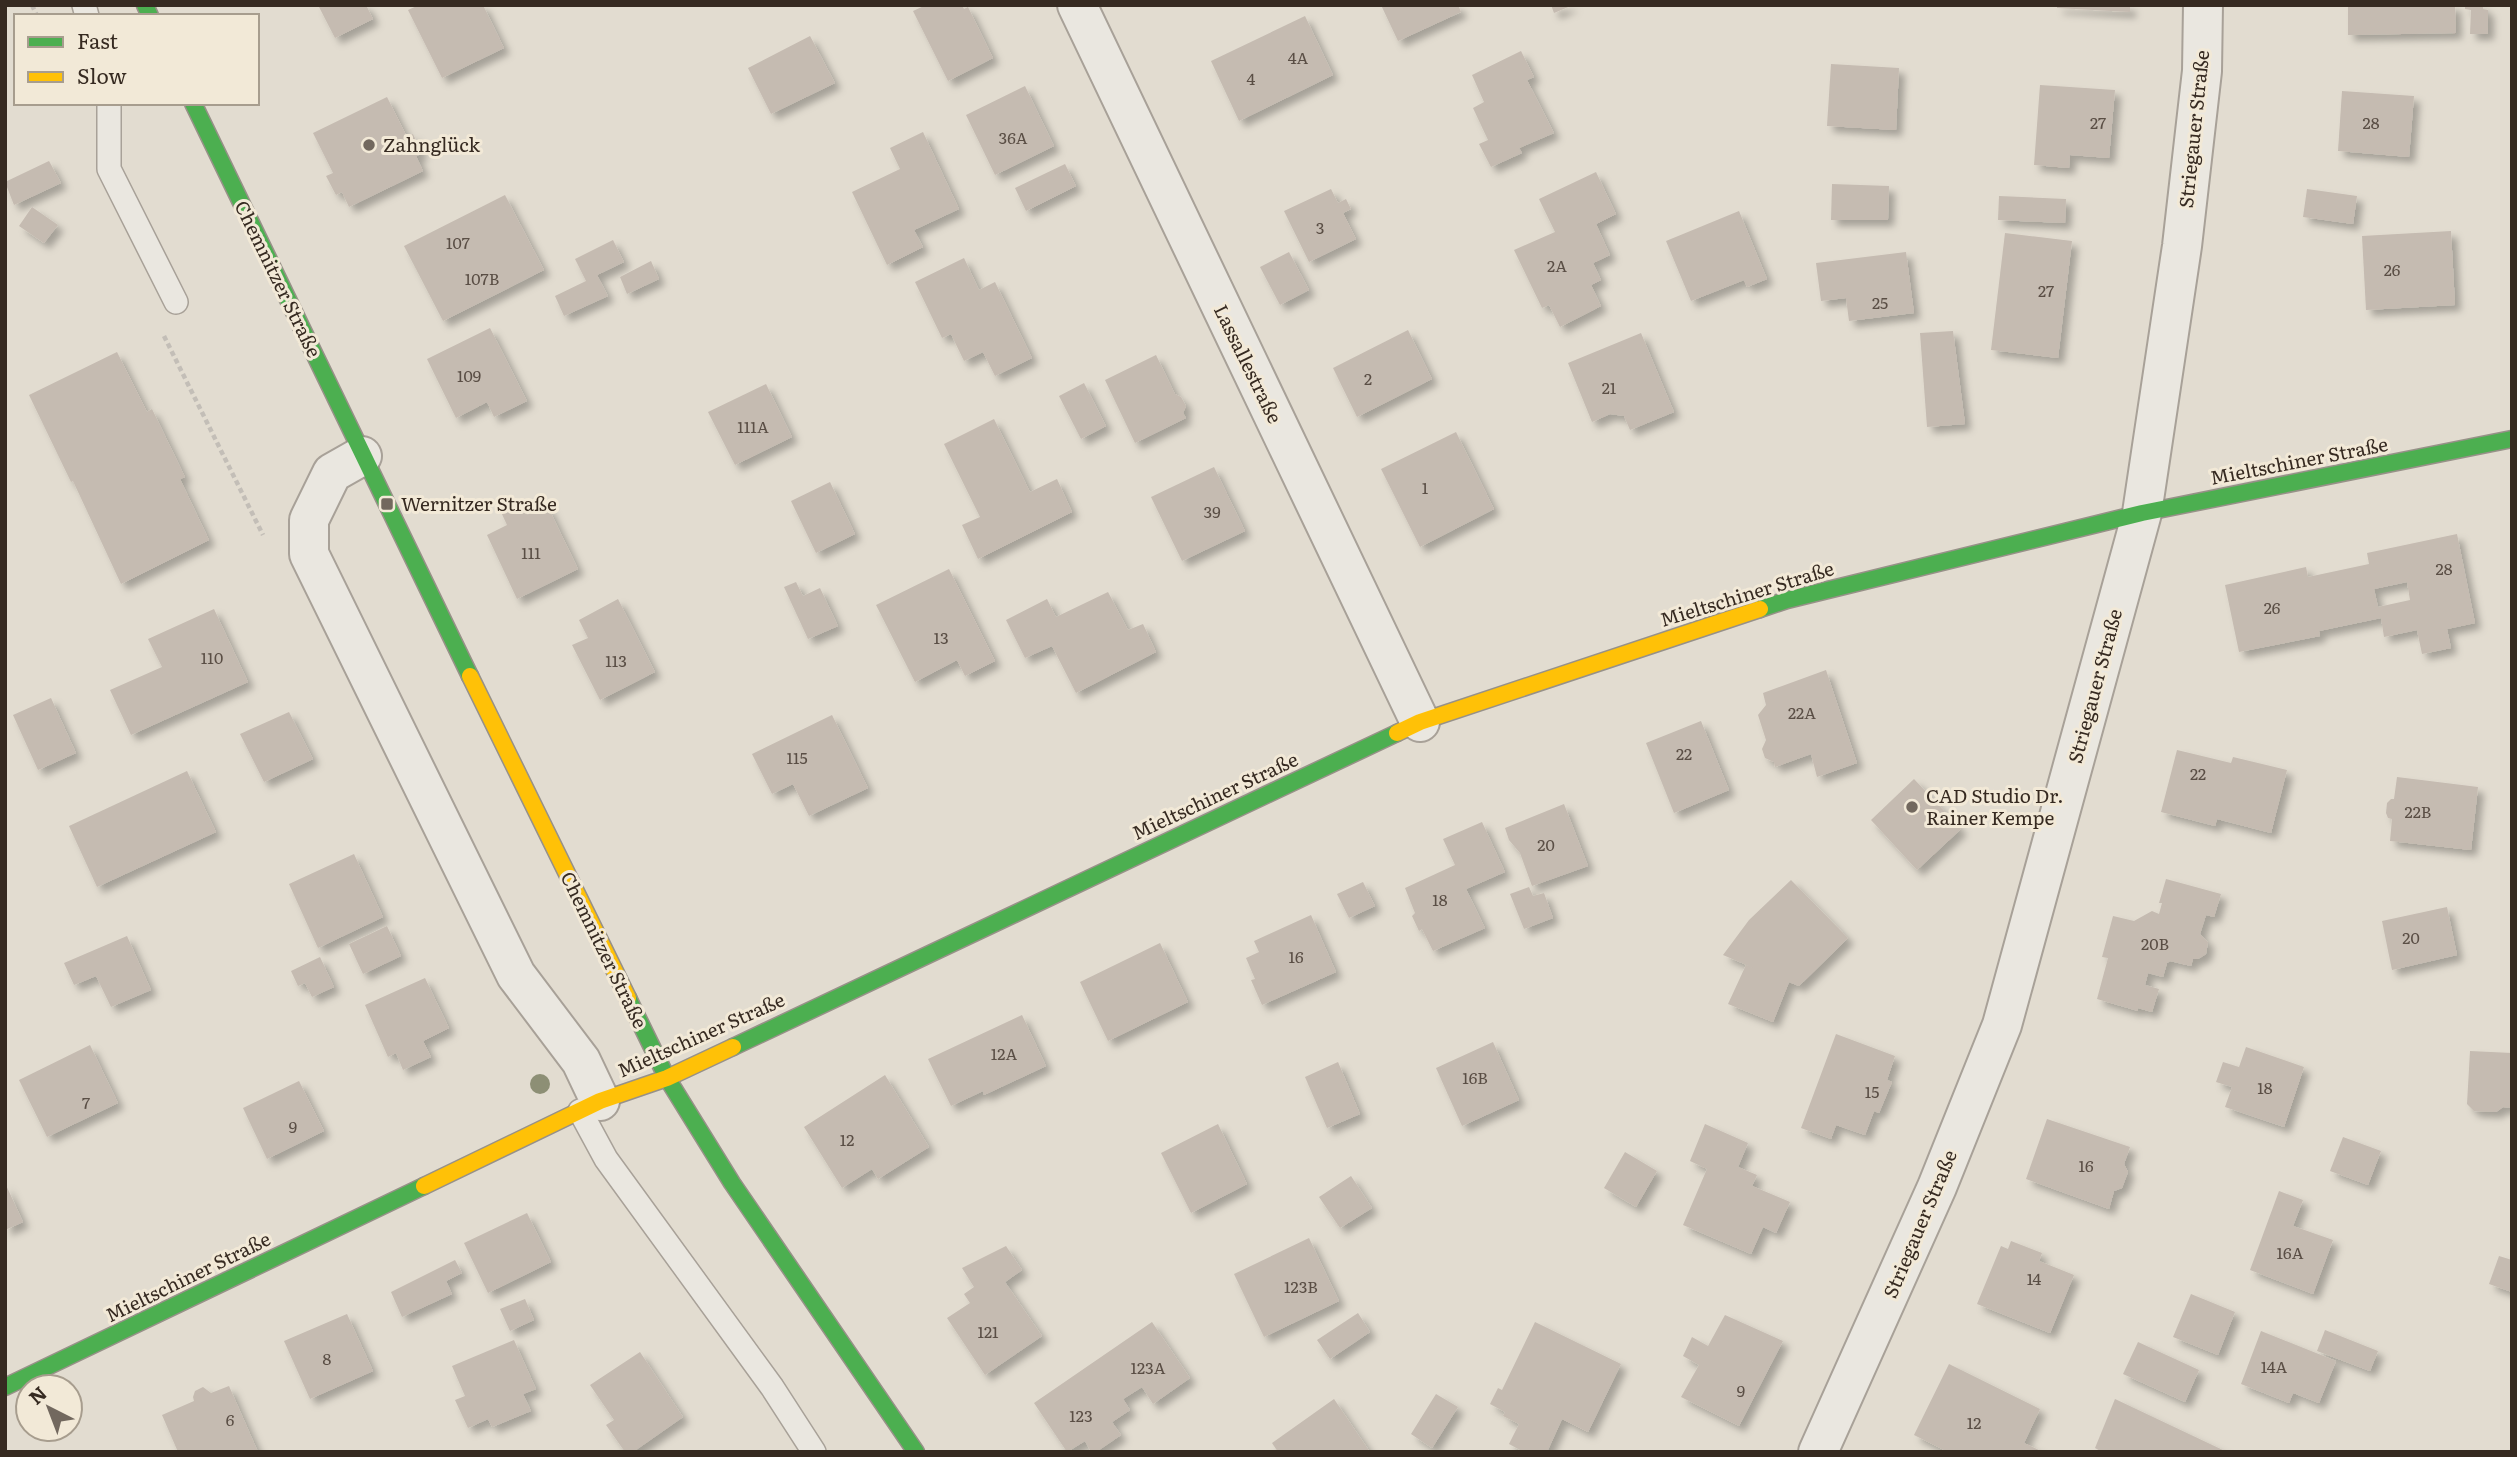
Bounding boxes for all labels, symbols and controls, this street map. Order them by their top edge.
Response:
legend [14,14,259,105]
text: Fast [77,24,118,55]
house number: 4A [1288,45,1309,69]
street label: Striegauer Straße [2171,48,2215,209]
text: Slow [77,59,127,90]
house number: 4 [1247,66,1256,90]
house number: 27 [2090,110,2106,134]
house number: 28 [2363,110,2380,134]
house number: 36A [998,125,1028,149]
place label: Zahnglück [383,130,481,158]
marker: Zahnglück [361,137,377,153]
street label: Chemnitzer Straße [229,195,329,362]
house number: 3 [1316,215,1324,239]
house number: 107 [446,230,470,254]
house number: 2A [1547,253,1567,277]
house number: 26 [2384,257,2401,281]
house number: 107B [465,266,499,290]
house number: 27 [2038,278,2054,302]
house number: 25 [1872,290,1888,314]
street label: Lassallestraße [1208,299,1290,428]
house number: 109 [457,363,481,387]
house number: 2 [1364,366,1372,390]
house number: 21 [1602,375,1617,399]
house number: 111A [737,414,769,438]
street label: Mieltschiner Straße [2208,429,2390,491]
house number: 1 [1422,475,1429,499]
place label: Wernitzer Straße [401,489,557,517]
marker: Wernitzer Straße [379,496,395,512]
house number: 39 [1203,499,1221,523]
house number: 111 [521,540,541,564]
street label: Mieltschiner Straße [1656,553,1837,633]
house number: 28 [2436,556,2453,580]
house number: 26 [2264,595,2281,619]
street label: Striegauer Straße [2060,605,2128,766]
house number: 13 [933,625,949,649]
house number: 110 [201,645,223,669]
house number: 113 [605,648,627,672]
house number: 22A [1788,700,1816,724]
house number: 22 [1676,741,1692,765]
street label: Mieltschiner Straße [1127,744,1302,846]
house number: 115 [786,745,808,769]
house number: 22 [2190,761,2206,785]
place label: CAD Studio Dr. Rainer Kempe [1926,781,2064,831]
marker: CAD Studio Dr. Rainer Kempe [1904,799,1920,815]
house number: 22B [2405,799,2431,823]
house number: 20 [1537,832,1555,856]
street label: Chemnitzer Straße [555,866,655,1033]
house number: 18 [1432,887,1448,911]
house number: 20 [2402,925,2420,949]
house number: 20B [2141,931,2169,955]
house number: 16 [1288,944,1304,968]
street label: Mieltschiner Straße [613,985,789,1084]
house number: 12A [991,1041,1017,1065]
house number: 16B [1462,1065,1488,1089]
house number: 18 [2257,1075,2273,1099]
house number: 15 [1865,1079,1879,1103]
house number: 7 [82,1090,90,1114]
house number: 9 [289,1114,297,1138]
house number: 12 [840,1127,854,1151]
street label: Striegauer Straße [1875,1145,1963,1302]
house number: 16 [2078,1153,2094,1177]
street label: Mieltschiner Straße [100,1224,275,1328]
house number: 16A [2277,1240,2304,1264]
house number: 14 [2027,1266,2042,1290]
house number: 123B [1284,1274,1318,1298]
house number: 121 [977,1319,999,1343]
house number: 8 [323,1346,332,1370]
house number: 14A [2261,1354,2287,1378]
house number: 123A [1130,1355,1166,1379]
north arrow [14,1373,84,1443]
house number: 9 [1737,1378,1745,1402]
text: N [22,1379,52,1410]
house number: 123 [1069,1403,1093,1427]
house number: 6 [226,1407,235,1431]
house number: 12 [1967,1410,1981,1434]

